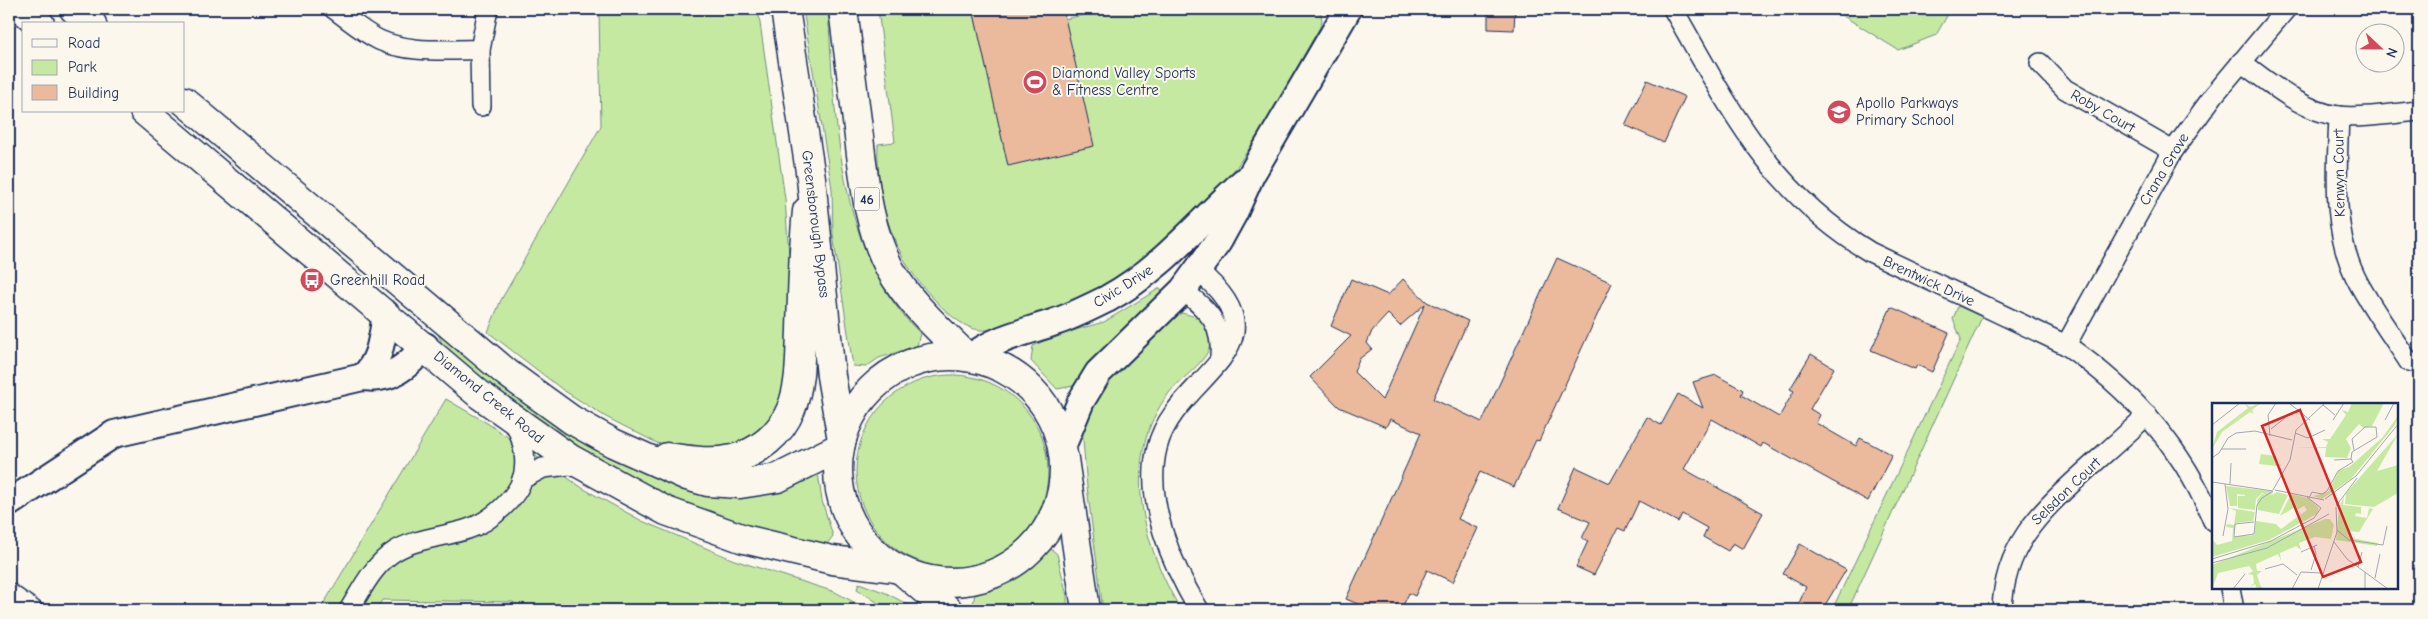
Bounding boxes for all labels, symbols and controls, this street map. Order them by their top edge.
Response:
legend [22,22,185,112]
north arrow [2356,22,2406,72]
text: Road [68,34,100,52]
text: N [2382,45,2401,60]
text: Park [68,58,97,76]
place label: Diamond Valley Sports & Fitness Centre [1052,64,1196,99]
sports icon: Diamond Valley Sports & Fitness Centre [1022,69,1048,95]
text: Building [68,84,119,102]
street label: Roby Court [2068,85,2139,137]
place label: Apollo Parkways Primary School [1856,94,1958,129]
school or university icon: Apollo Parkways Primary School [1826,99,1852,125]
street label: Kenwyn Court [2329,128,2349,217]
street label: Crana Grove [2135,129,2193,209]
street label: Greensborough Bypass [798,149,834,299]
road number: 46 [854,188,880,210]
street label: Brentwick Drive [1880,252,1978,310]
street label: Civic Drive [1090,260,1157,311]
bus stop icon: Greenhill Road [299,267,325,293]
place label: Greenhill Road [330,271,425,289]
street label: Diamond Creek Road [430,347,548,447]
inset map [2212,403,2398,589]
street label: Selsdon Court [2028,453,2105,529]

